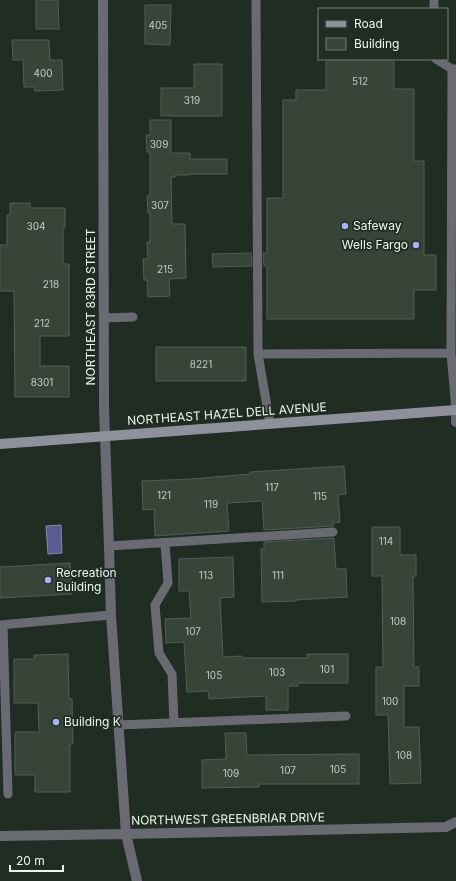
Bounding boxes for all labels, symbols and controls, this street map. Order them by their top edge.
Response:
legend [318,8,448,60]
text: Road [354,16,383,31]
house number: 405 [149,19,167,31]
text: Building [354,36,399,51]
house number: 400 [33,67,53,79]
house number: 512 [352,75,368,87]
house number: 319 [184,94,200,106]
house number: 309 [150,138,168,150]
house number: 307 [151,199,169,211]
place label: Safeway [353,218,402,233]
house number: 304 [27,220,45,232]
marker: Safeway [340,221,350,231]
street label: NORTHEAST 83RD STREET [83,228,98,385]
place label: Wells Fargo [342,237,408,252]
marker: Wells Fargo [411,240,421,250]
house number: 215 [157,263,173,275]
house number: 218 [43,278,59,290]
house number: 212 [34,317,50,329]
house number: 8221 [190,358,212,370]
house number: 8301 [31,376,53,388]
street label: NORTHEAST HAZEL DELL AVENUE [127,399,327,428]
house number: 117 [265,481,279,493]
house number: 121 [157,489,171,501]
house number: 115 [313,490,327,502]
house number: 119 [204,498,218,510]
house number: 114 [379,535,393,547]
place label: Recreation Building [56,565,117,594]
house number: 113 [199,569,213,581]
house number: 111 [272,569,284,581]
marker: Recreation Building [43,575,53,585]
house number: 108 [390,615,406,627]
house number: 107 [185,625,201,637]
house number: 101 [320,663,334,675]
house number: 103 [269,666,285,678]
house number: 105 [206,669,222,681]
house number: 100 [382,695,398,707]
place label: Building K [64,714,121,729]
marker: Building K [51,717,61,727]
house number: 108 [396,749,412,761]
house number: 105 [330,763,346,775]
house number: 107 [280,764,296,776]
house number: 109 [223,767,239,779]
street label: NORTHWEST GREENBRIAR DRIVE [131,809,325,828]
scale bar [10,847,63,873]
text: 20 m [16,853,45,868]

